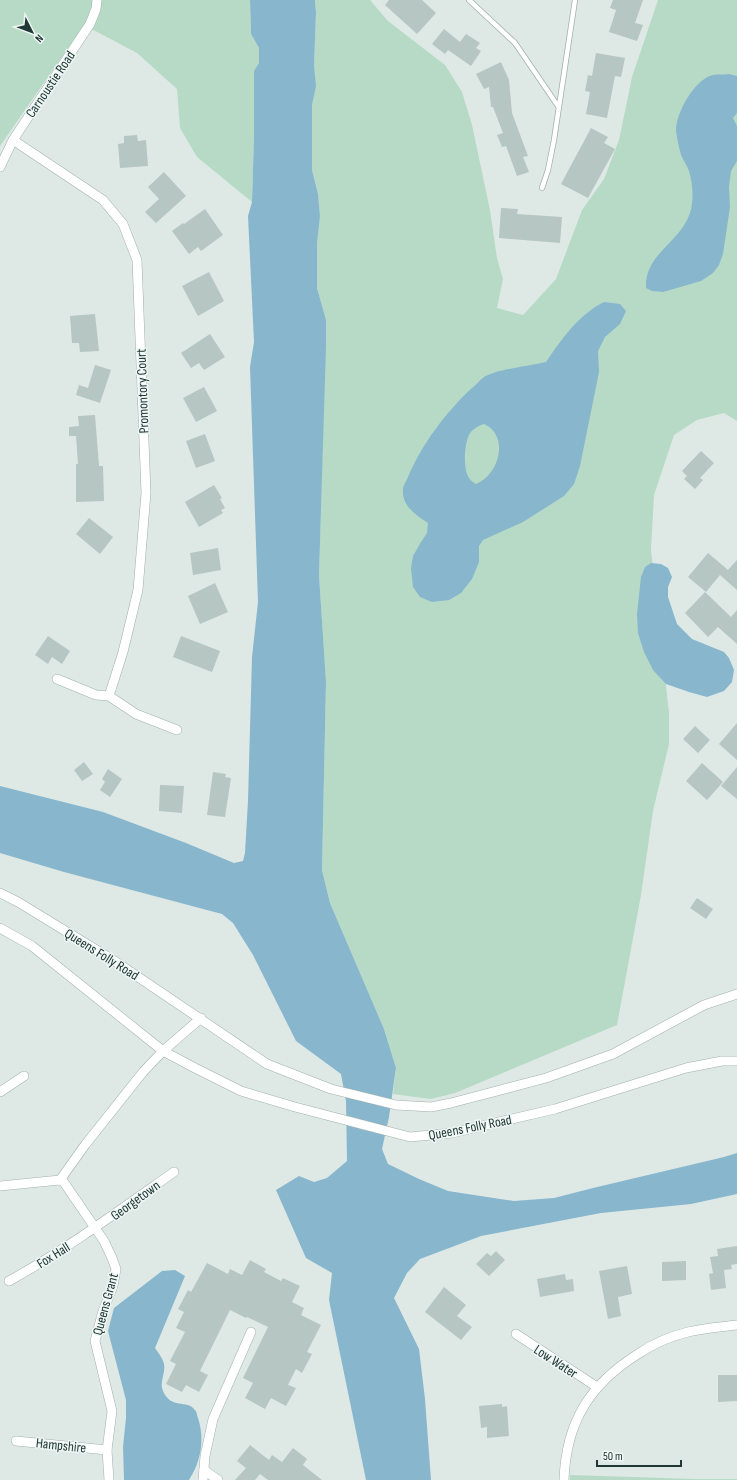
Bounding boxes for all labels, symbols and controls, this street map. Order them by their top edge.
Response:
north arrow [12,12,52,52]
text: N [32,32,46,45]
street label: Carnoustie Road [22,48,79,121]
street label: Promontory Court [133,348,152,434]
street label: Queens Folly Road [61,925,142,984]
street label: Queens Folly Road [427,1111,513,1144]
street label: Georgetown [107,1177,163,1224]
street label: Fox Hall [33,1239,73,1272]
street label: Queens Grant [89,1271,122,1337]
street label: Low Water [531,1341,581,1382]
street label: Hampshire [35,1434,87,1457]
scale bar [597,1442,681,1468]
text: 50 m [603,1449,623,1464]

